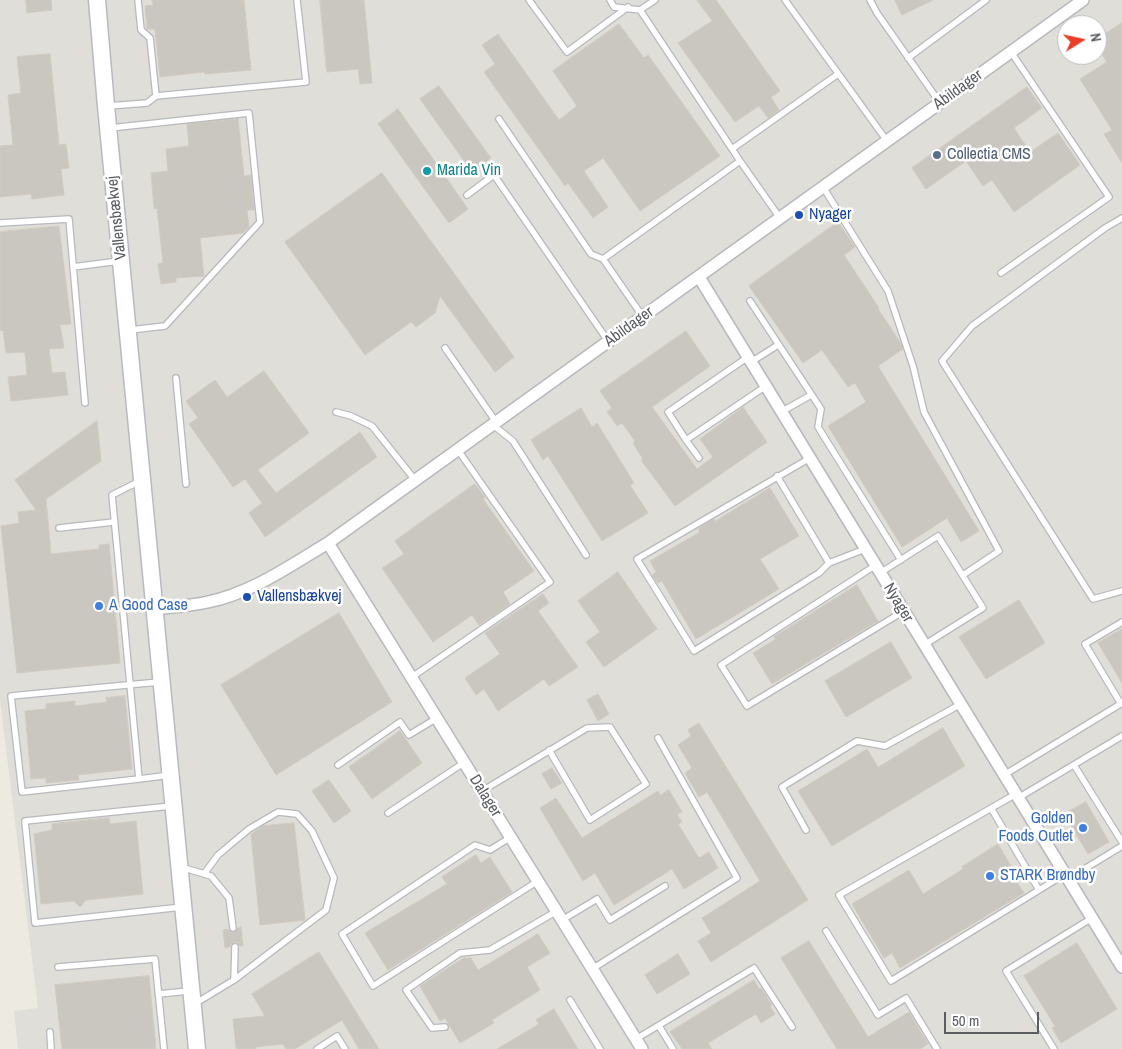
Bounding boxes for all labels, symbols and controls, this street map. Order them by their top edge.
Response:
north arrow [1057,15,1107,65]
text: N [1086,32,1105,43]
street label: Abildager [930,66,986,114]
place label: Collectia CMS [947,145,1031,165]
marker: Collectia CMS [931,149,943,161]
place label: Marida Vin [437,161,501,181]
marker: Marida Vin [421,165,433,177]
street label: Vallensbækvej [103,175,131,261]
place label: Nyager [809,205,851,225]
marker: Nyager [793,209,805,221]
street label: Abildager [601,303,657,351]
street label: Nyager [879,580,917,626]
place label: Vallensbækvej [257,587,341,607]
marker: Vallensbækvej [241,591,253,603]
place label: A Good Case [109,596,188,616]
marker: A Good Case [93,600,105,612]
street label: Dalager [465,771,505,821]
place label: Golden Foods Outlet [999,809,1073,847]
marker: Golden Foods Outlet [1077,822,1089,834]
place label: STARK Brøndby [1000,866,1095,886]
marker: STARK Brøndby [984,870,996,882]
scale bar [947,1002,1042,1034]
text: 50 m [952,1010,979,1031]

